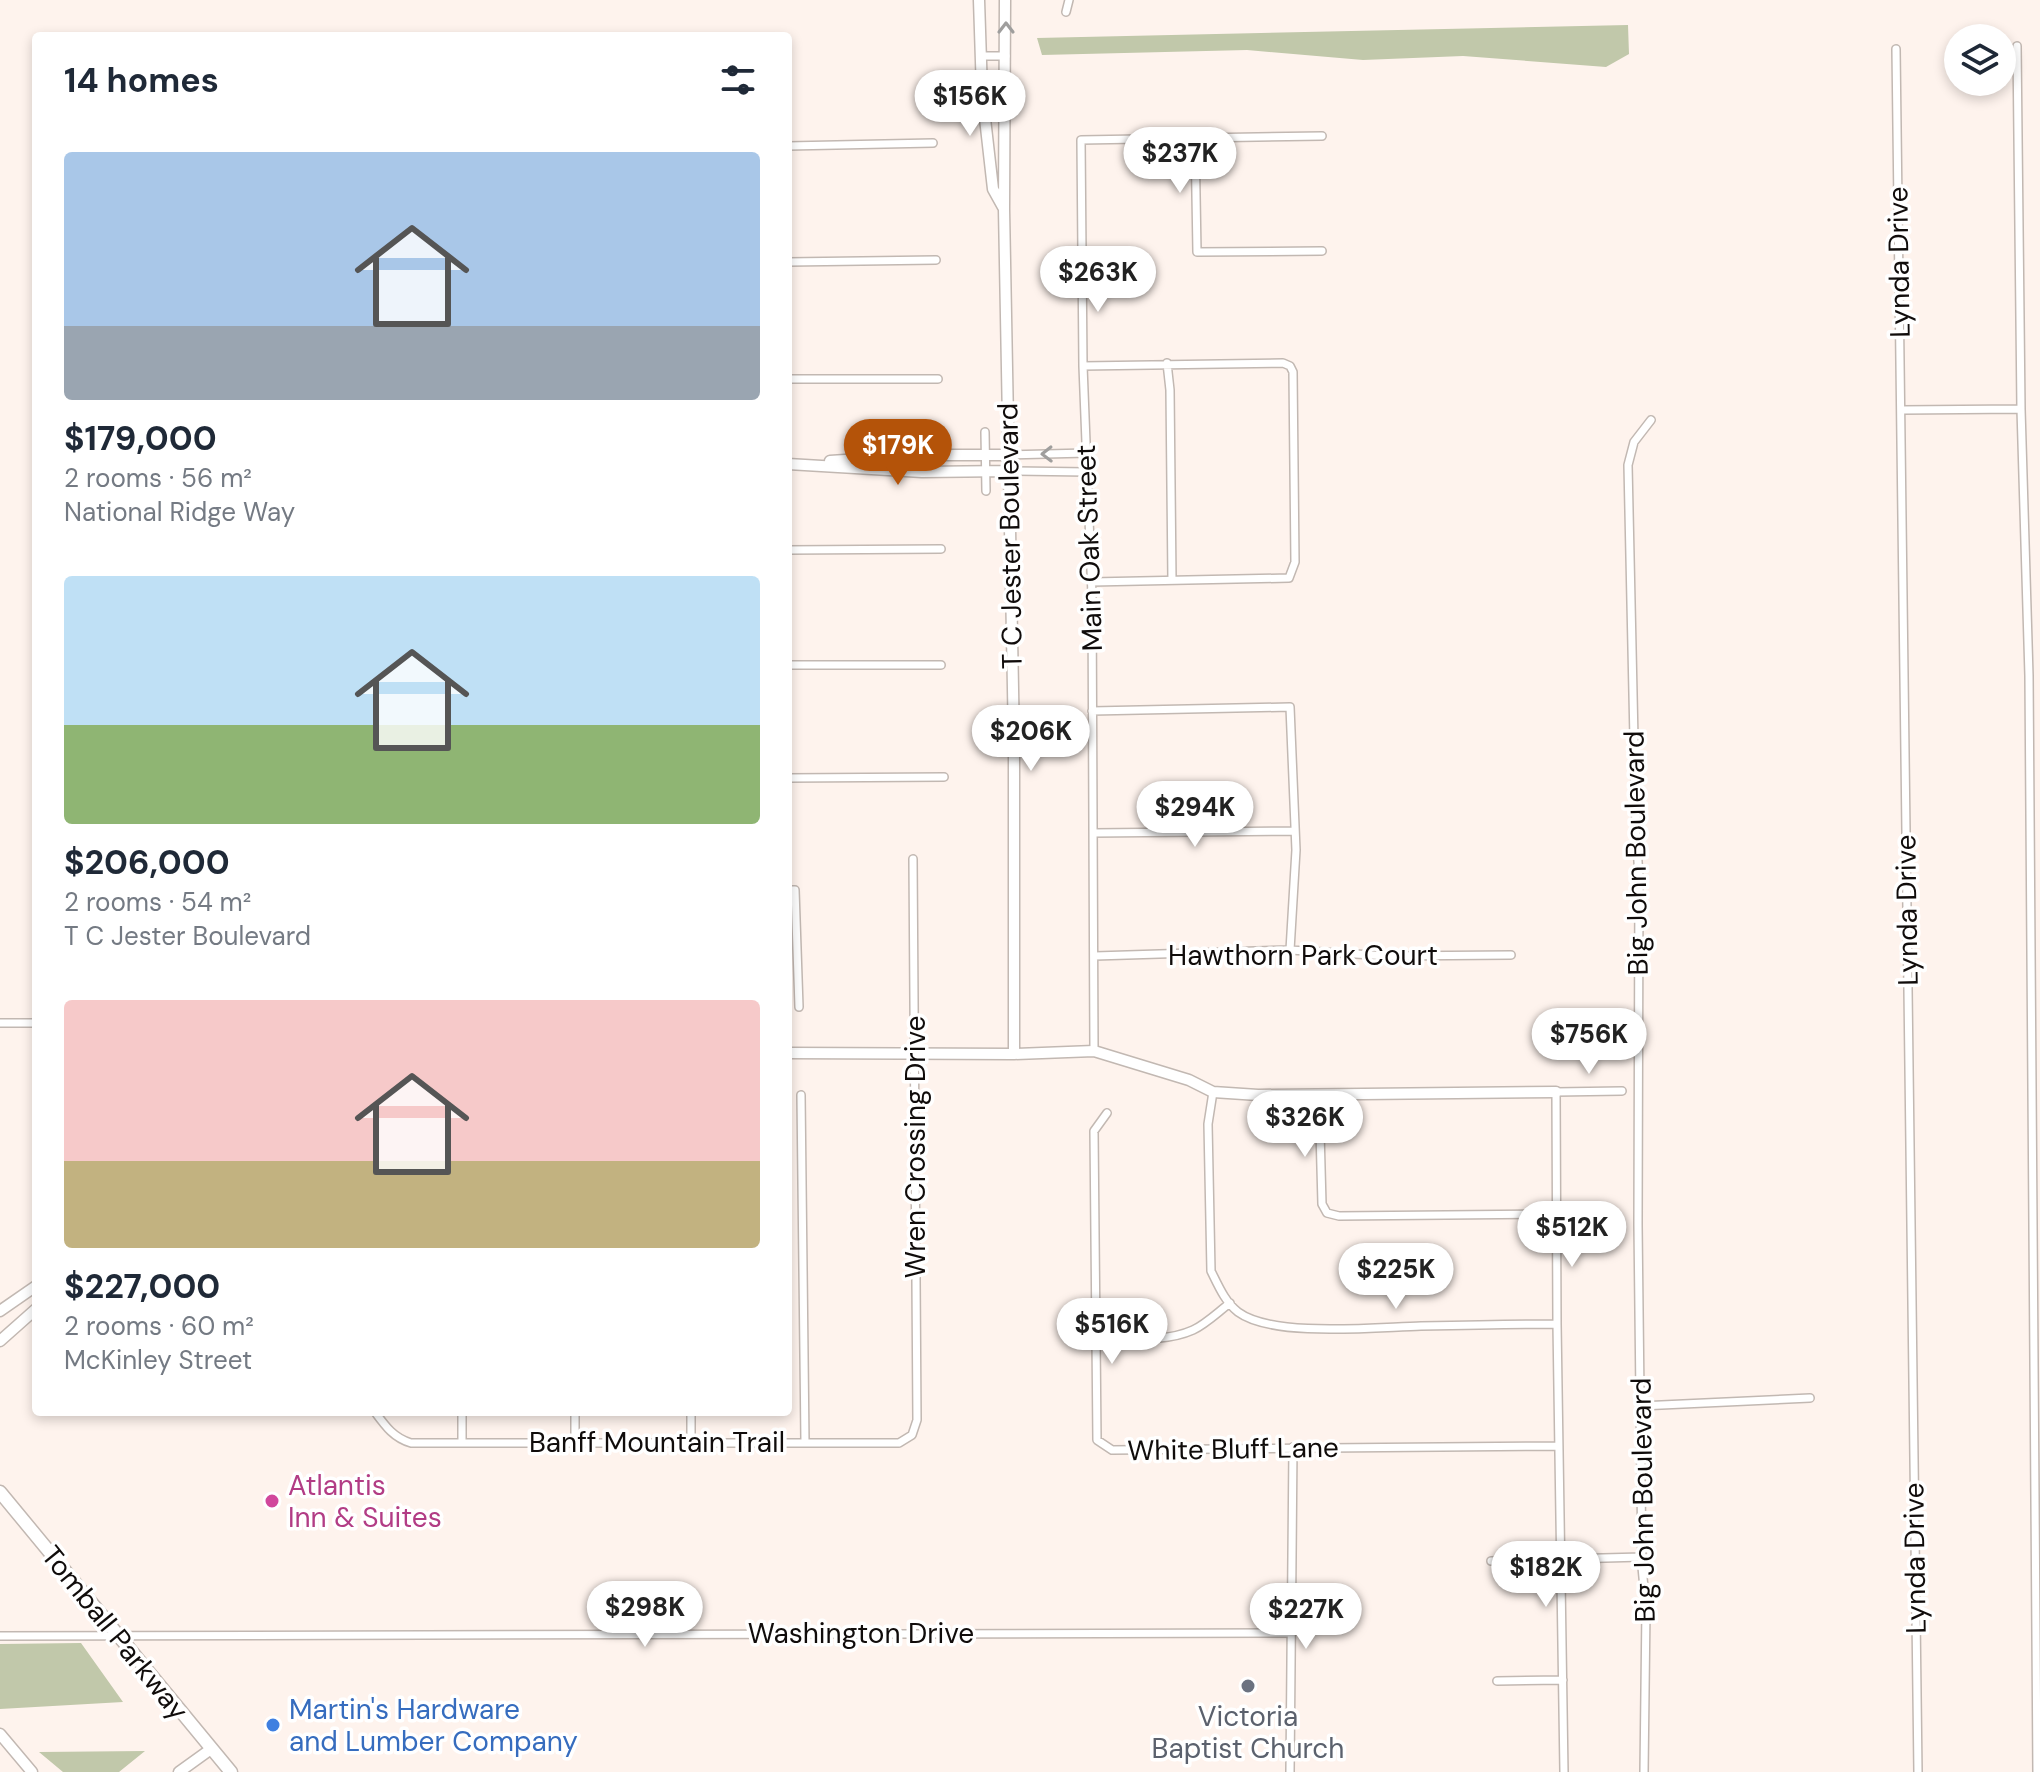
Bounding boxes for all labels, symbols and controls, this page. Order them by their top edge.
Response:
one-way arrow [997,21,1015,34]
map controls [1944,24,2016,96]
button: layers [1944,24,2016,96]
text: 14 homes [64,58,219,103]
icon: filters [716,58,760,102]
pin: $156K [914,70,1026,138]
text: $156K [933,79,1007,113]
pin: $237K [1124,127,1236,195]
text: $237K [1141,136,1219,170]
street label: Lynda Drive [1879,186,1919,338]
icon: home [340,204,484,348]
pin: $263K [1042,246,1154,314]
text: $263K [1058,255,1138,289]
street label: T C Jester Boulevard [989,403,1031,669]
text: $179,000 [64,416,217,461]
pin: $179K [842,419,954,487]
text: $179K [862,428,934,462]
street label: Main Oak Street [1067,444,1111,652]
one-way arrow [1040,445,1053,462]
text: 2 rooms · 56 m² [64,461,252,495]
text: National Ridge Way [64,495,295,529]
icon: home [340,628,484,772]
pin: $206K [975,705,1087,773]
text: $206K [990,714,1072,748]
street label: Big John Boulevard [1615,730,1657,976]
pin: $294K [1139,781,1251,849]
text: $294K [1155,790,1236,824]
street label: Lynda Drive [1887,834,1927,986]
text: $206,000 [64,840,230,885]
text: 2 rooms · 54 m² [64,885,251,919]
text: T C Jester Boulevard [64,919,311,953]
street label: Hawthorn Park Court [1168,937,1438,974]
pin: $756K [1533,1008,1645,1076]
street label: Wren Crossing Drive [897,1016,934,1278]
text: $756K [1550,1017,1628,1051]
icon: home [340,1052,484,1196]
pin: $326K [1249,1091,1361,1159]
text: $326K [1265,1100,1345,1134]
pin: $512K [1516,1201,1628,1269]
text: $512K [1535,1210,1609,1244]
pin: $225K [1340,1243,1452,1311]
text: $225K [1357,1252,1435,1286]
text: $227,000 [64,1264,220,1309]
pin: $516K [1056,1298,1168,1366]
text: $516K [1075,1307,1149,1341]
text: 2 rooms · 60 m² [64,1309,254,1343]
text: McKinley Street [64,1343,252,1377]
street label: Big John Boulevard [1622,1377,1664,1623]
street label: Banff Mountain Trail [529,1424,785,1461]
street label: White Bluff Lane [1127,1429,1339,1469]
place label: Atlantis Inn & Suites [288,1467,442,1536]
street label: Lynda Drive [1895,1482,1935,1634]
marker: Atlantis Inn & Suites [263,1492,281,1510]
street label: Tomball Parkway [33,1538,197,1728]
pin: $182K [1490,1541,1602,1609]
text: $182K [1509,1550,1583,1584]
pin: $298K [589,1581,701,1649]
pin: $227K [1250,1583,1362,1651]
text: $298K [605,1590,685,1624]
text: $227K [1268,1592,1344,1626]
street label: Washington Drive [748,1615,974,1652]
marker: Victoria Baptist Church [1239,1677,1257,1695]
place label: Martin's Hardware and Lumber Company [289,1691,578,1760]
place label: Victoria Baptist Church [1152,1698,1344,1767]
marker: Martin's Hardware and Lumber Company [264,1716,282,1734]

